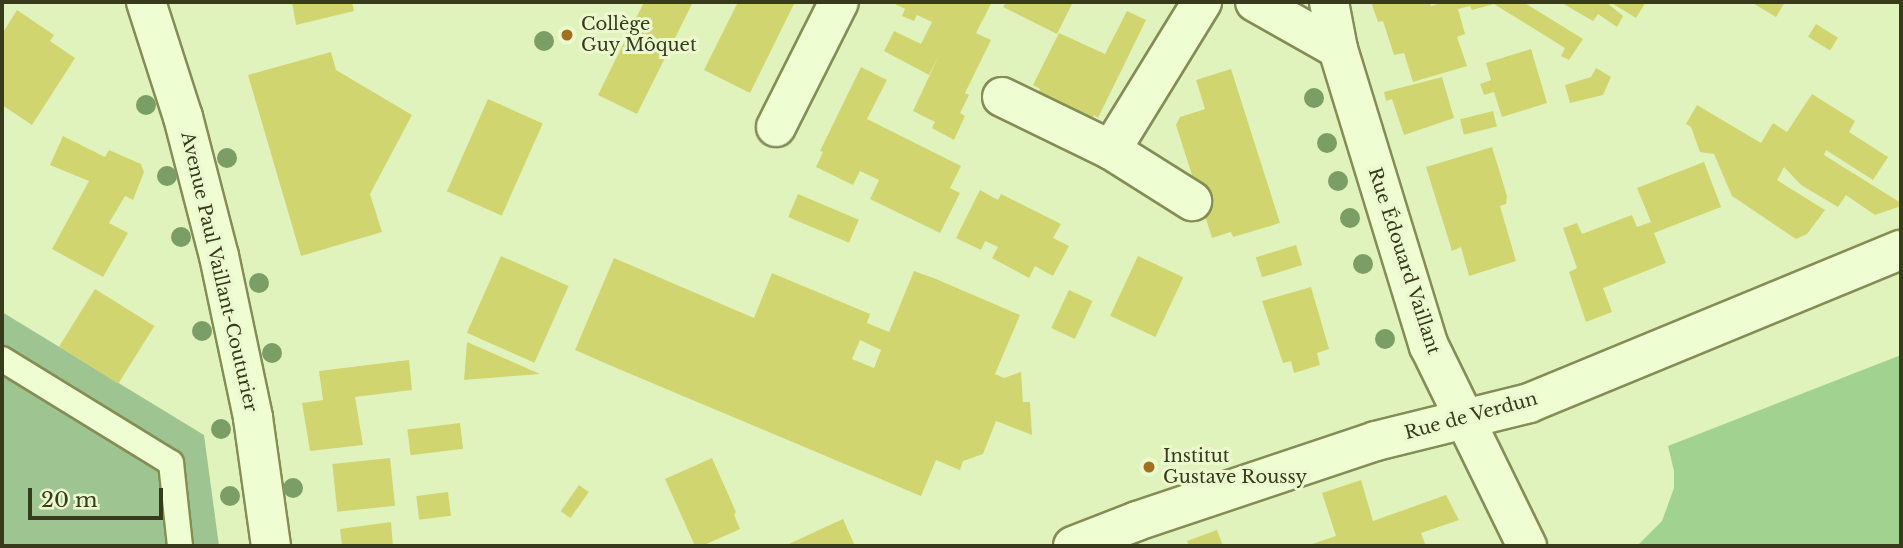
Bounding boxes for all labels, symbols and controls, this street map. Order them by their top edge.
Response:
place label: Collège Guy Môquet [581,14,697,56]
marker: Collège Guy Môquet [559,27,575,43]
street label: Avenue Paul Vaillant-Couturier [176,130,262,414]
street label: Rue Édouard Vaillant [1363,165,1445,357]
street label: Rue de Verdun [1402,388,1540,444]
place label: Institut Gustave Roussy [1163,446,1307,489]
marker: Institut Gustave Roussy [1141,459,1157,475]
scale bar [32,475,166,518]
text: 20 m [41,487,98,513]

